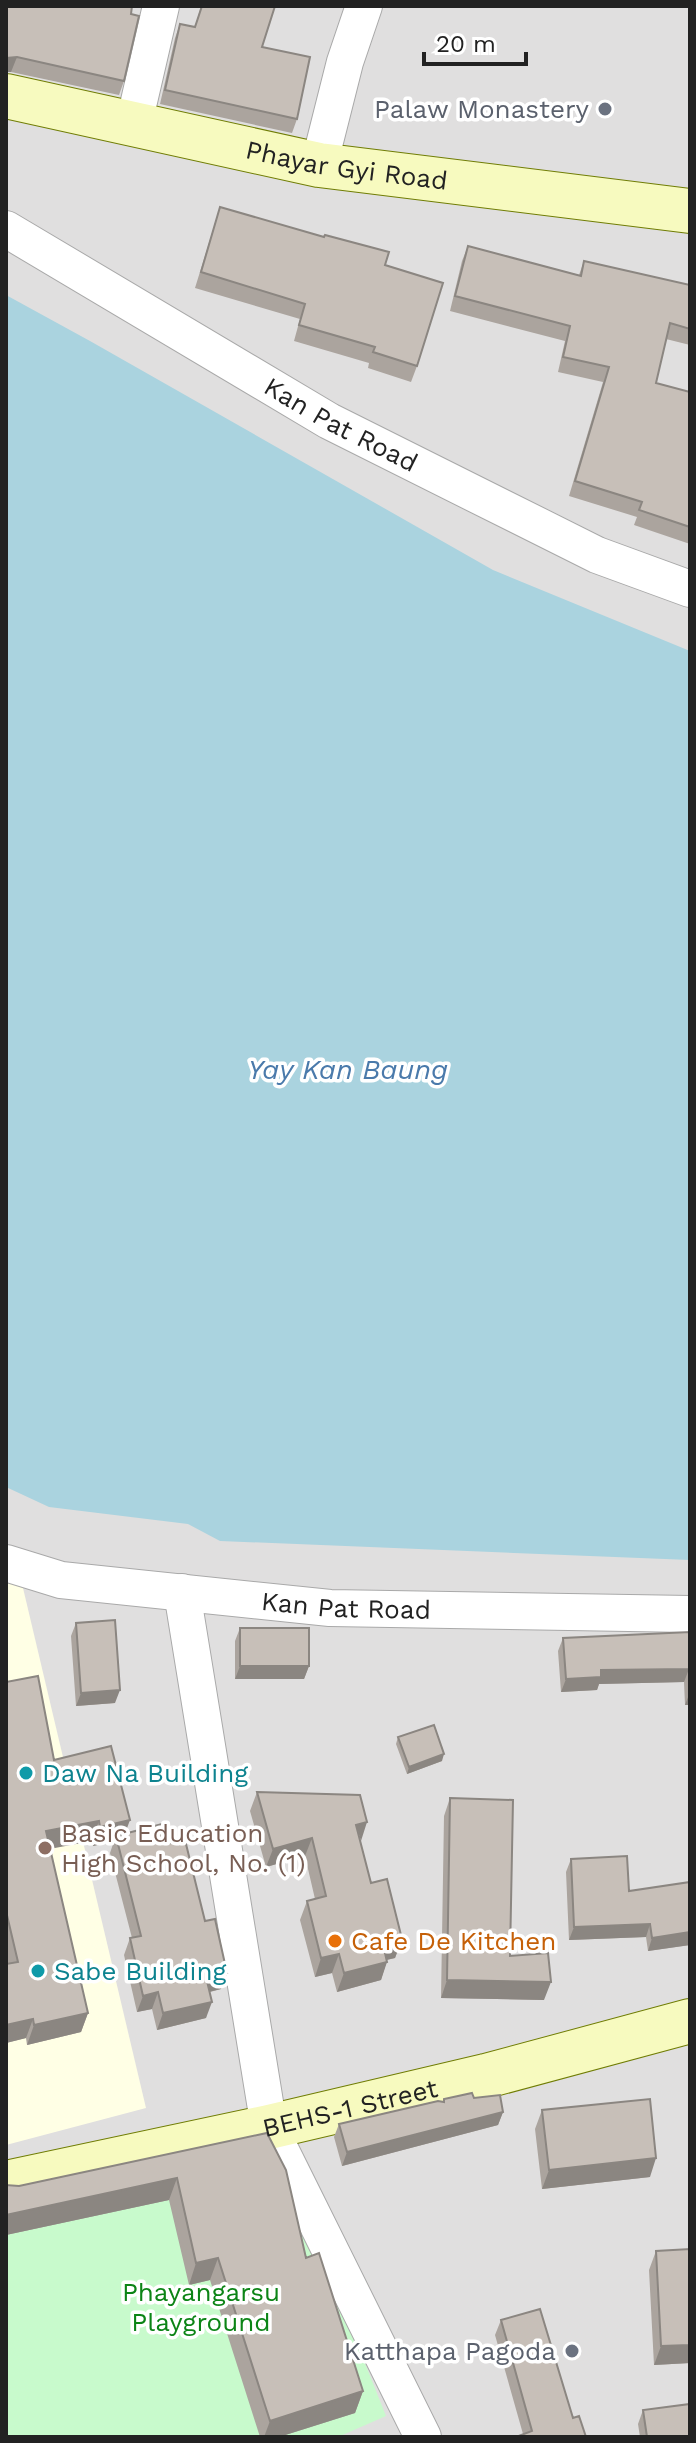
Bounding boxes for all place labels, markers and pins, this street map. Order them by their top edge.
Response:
place label: Palaw Monastery [374,94,590,124]
marker: Palaw Monastery [596,100,614,118]
place label: Daw Na Building [42,1758,248,1788]
marker: Daw Na Building [17,1764,35,1782]
place label: Basic Education High School, No. (1) [61,1818,306,1878]
marker: Basic Education High School, No. (1) [36,1839,54,1857]
place label: Cafe De Kitchen [351,1926,556,1956]
marker: Cafe De Kitchen [326,1932,344,1950]
place label: Sabe Building [54,1956,226,1986]
marker: Sabe Building [29,1962,47,1980]
place label: Katthapa Pagoda [344,2336,556,2366]
marker: Katthapa Pagoda [563,2342,581,2360]

